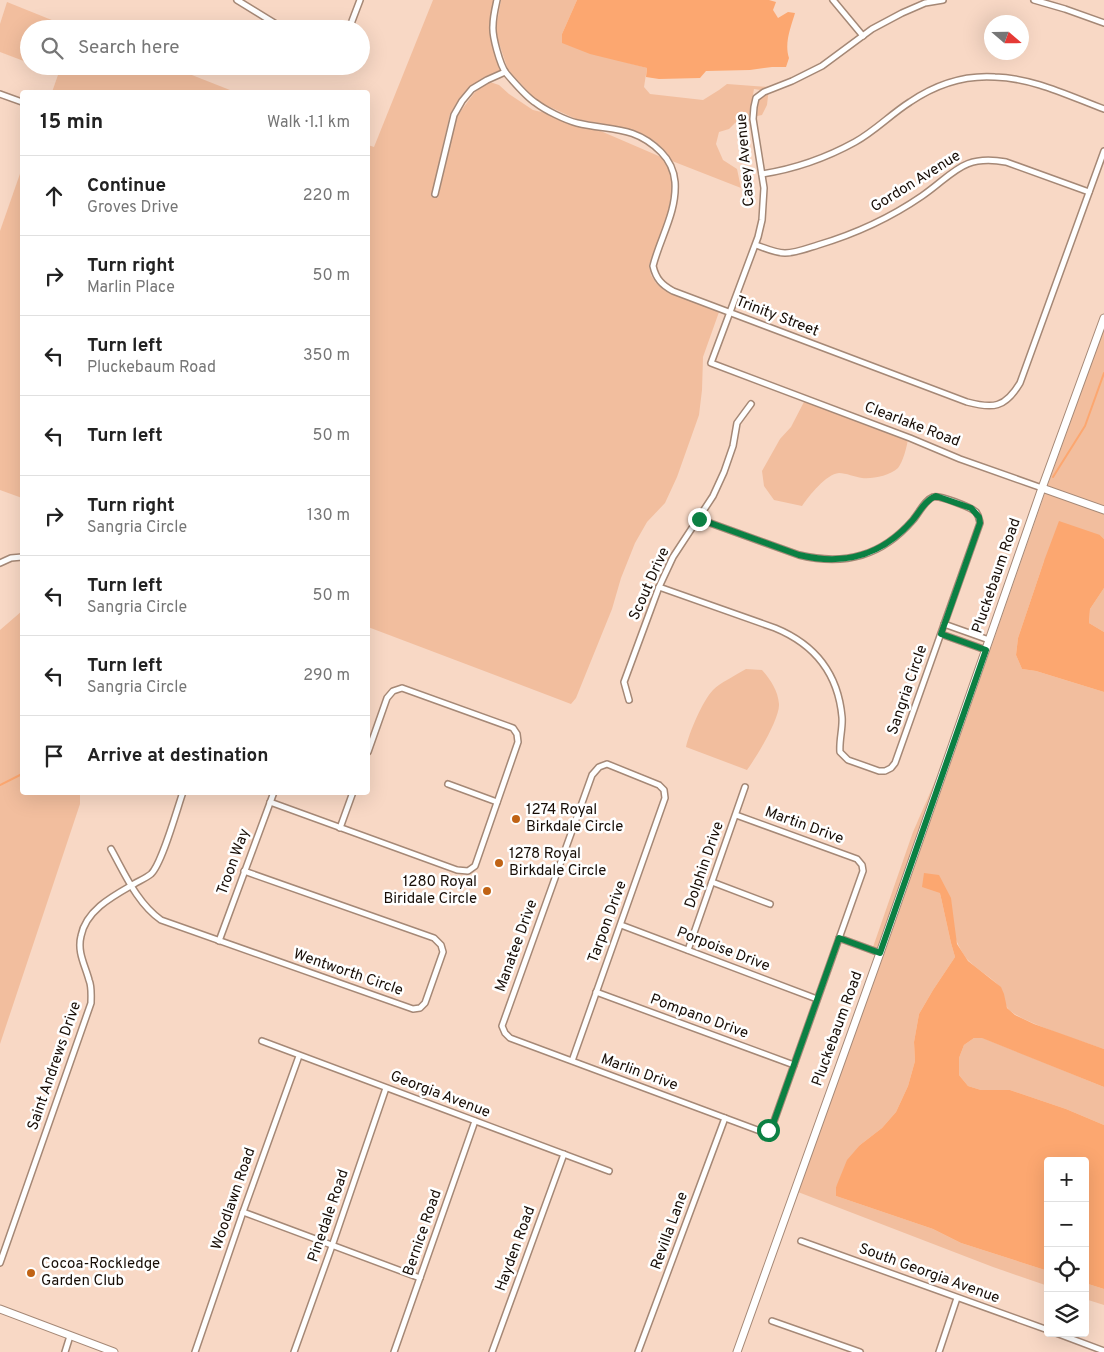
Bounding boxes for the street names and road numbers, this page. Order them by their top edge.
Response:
street label: Casey Avenue [732,113,760,207]
street label: Gordon Avenue [868,147,964,217]
street label: Trinity Street [733,292,821,342]
street label: Clearlake Road [861,398,963,452]
street label: Pluckebaum Road [968,516,1026,636]
street label: Scout Drive [625,545,675,623]
street label: Sangria Circle [884,643,932,737]
street label: Martin Drive [762,803,846,849]
street label: Dolphin Drive [681,819,729,911]
street label: Troon Way [213,826,255,898]
street label: Tarpon Drive [584,878,632,966]
street label: Manatee Drive [492,897,542,995]
street label: Porpoise Drive [674,923,772,977]
street label: Wentworth Circle [291,945,405,1001]
street label: Pluckebaum Road [808,969,868,1089]
street label: Pompano Drive [647,990,751,1044]
street label: Saint Andrews Drive [24,999,86,1133]
street label: Marlin Drive [598,1050,680,1096]
street label: Georgia Avenue [387,1067,493,1123]
street label: Woodlawn Road [208,1145,260,1253]
street label: Pinedale Road [304,1167,354,1265]
street label: Bernice Road [399,1187,447,1279]
street label: Revilla Lane [647,1190,693,1272]
street label: Hayden Road [492,1204,540,1294]
street label: South Georgia Avenue [856,1240,1002,1308]

